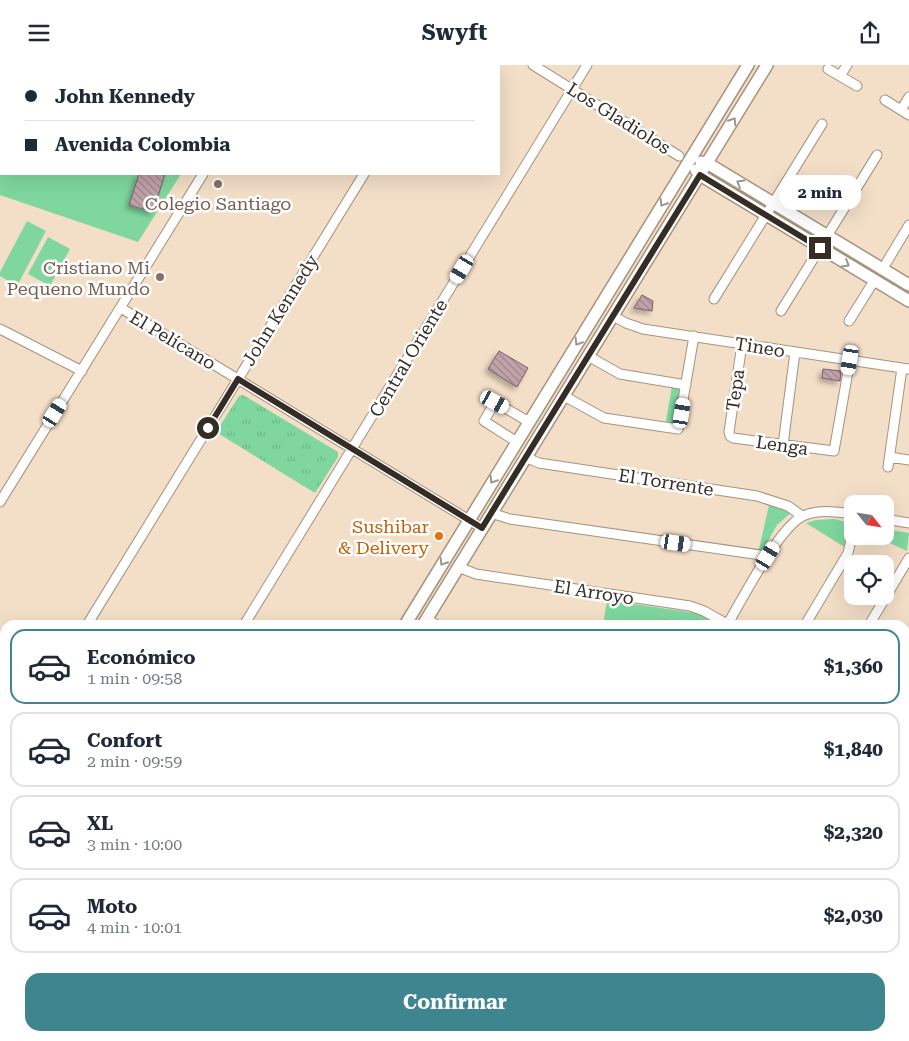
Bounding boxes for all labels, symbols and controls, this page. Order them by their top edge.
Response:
icon: menu [25,19,53,47]
icon: share [856,19,884,47]
text: Swyft [422,20,487,45]
street label: Los Gladiolos [563,78,675,158]
text: John Kennedy [55,85,195,108]
one-way arrow [726,118,736,127]
text: Avenida Colombia [55,133,230,156]
callout: 2 min [779,175,861,211]
marker: Colegio Santiago [212,178,224,190]
one-way arrow [737,179,746,189]
text: 2 min [798,183,842,202]
place label: Colegio Santiago [145,193,291,214]
one-way arrow [660,198,670,207]
route end [809,237,831,259]
street label: John Kennedy [238,250,323,369]
car [447,252,476,286]
place label: Cristiano Mi Pequeno Mundo [7,257,150,299]
one-way arrow [840,258,850,267]
marker: Cristiano Mi Pequeno Mundo [154,271,166,283]
street label: Central Oriente [365,295,451,421]
street label: El Pelícano [126,306,220,374]
street label: Tineo [733,333,787,361]
one-way arrow [575,336,585,345]
car [840,344,859,376]
street label: Tepa [722,367,748,412]
car [478,388,511,416]
car [40,396,69,430]
car [672,397,691,429]
route start [197,417,219,439]
street label: Lenga [755,431,810,459]
street label: El Torrente [617,464,715,500]
one-way arrow [490,475,500,484]
north arrow [844,495,894,545]
map controls [844,495,894,605]
place label: Sushibar & Delivery [338,516,429,558]
marker: Sushibar & Delivery [433,530,445,542]
car [660,533,691,553]
car [753,539,782,573]
button: locate [844,555,894,605]
one-way arrow [440,556,450,565]
street label: El Arroyo [552,575,636,609]
icon: car [27,644,72,689]
text: Económico [87,646,195,669]
text: $1,360 [824,655,883,678]
text: 1 min · 09:58 [87,669,182,688]
icon: car [27,727,72,772]
text: Confort [87,729,162,752]
text: $1,840 [824,738,883,761]
text: 2 min · 09:59 [87,752,182,771]
icon: car [27,810,72,855]
text: XL [87,812,113,835]
text: $2,320 [824,821,883,844]
text: 3 min · 10:00 [87,835,182,854]
icon: car [27,893,72,938]
text: Moto [87,895,137,918]
text: $2,030 [824,904,883,927]
text: 4 min · 10:01 [87,918,182,937]
button: Confirmar [25,973,885,1031]

